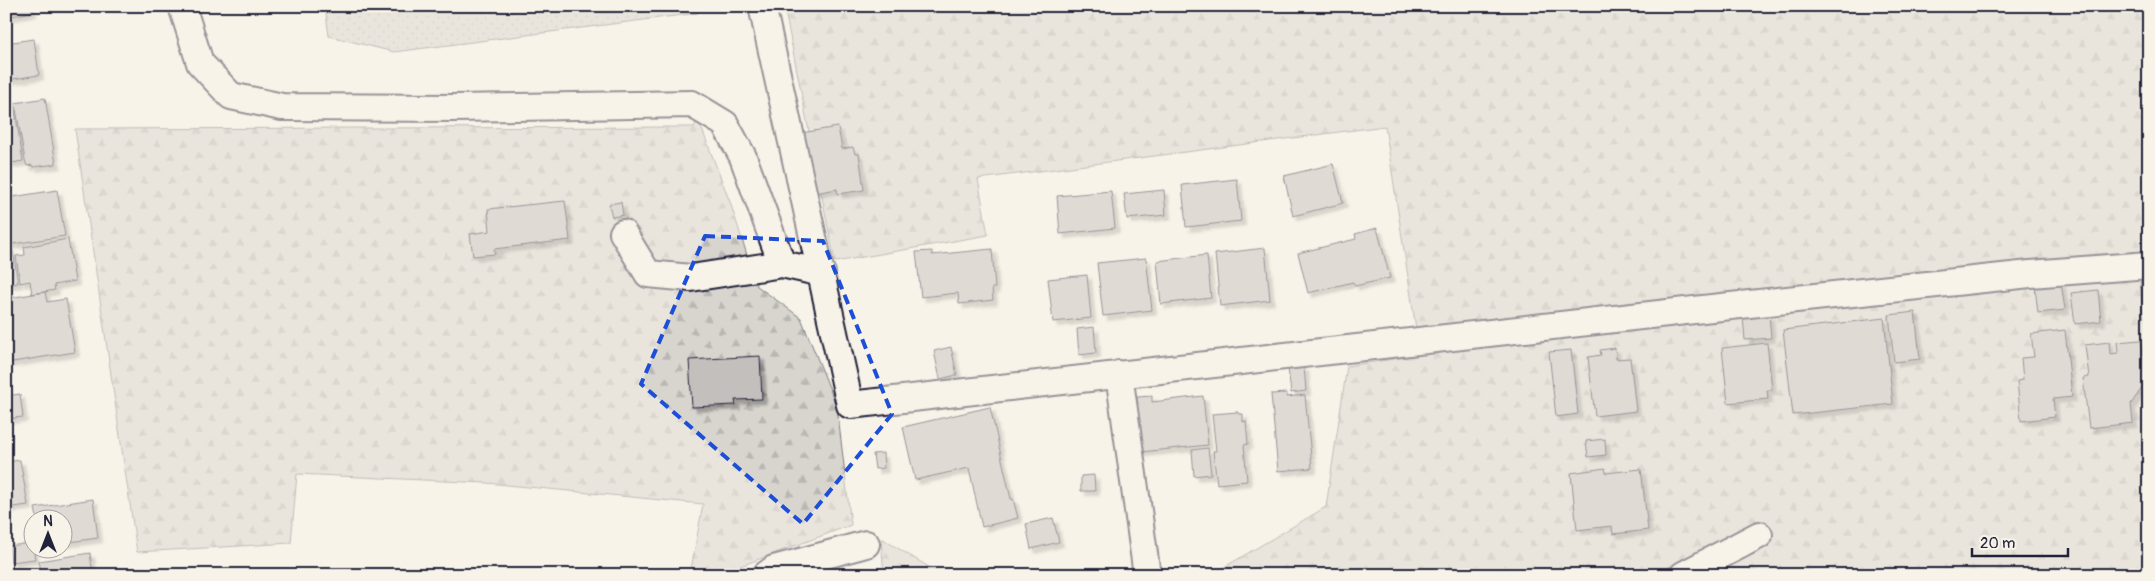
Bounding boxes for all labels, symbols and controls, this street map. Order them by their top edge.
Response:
north arrow [22,508,72,558]
text: N [43,513,53,530]
scale bar [1972,526,2069,558]
text: 20 m [1980,534,2015,553]

